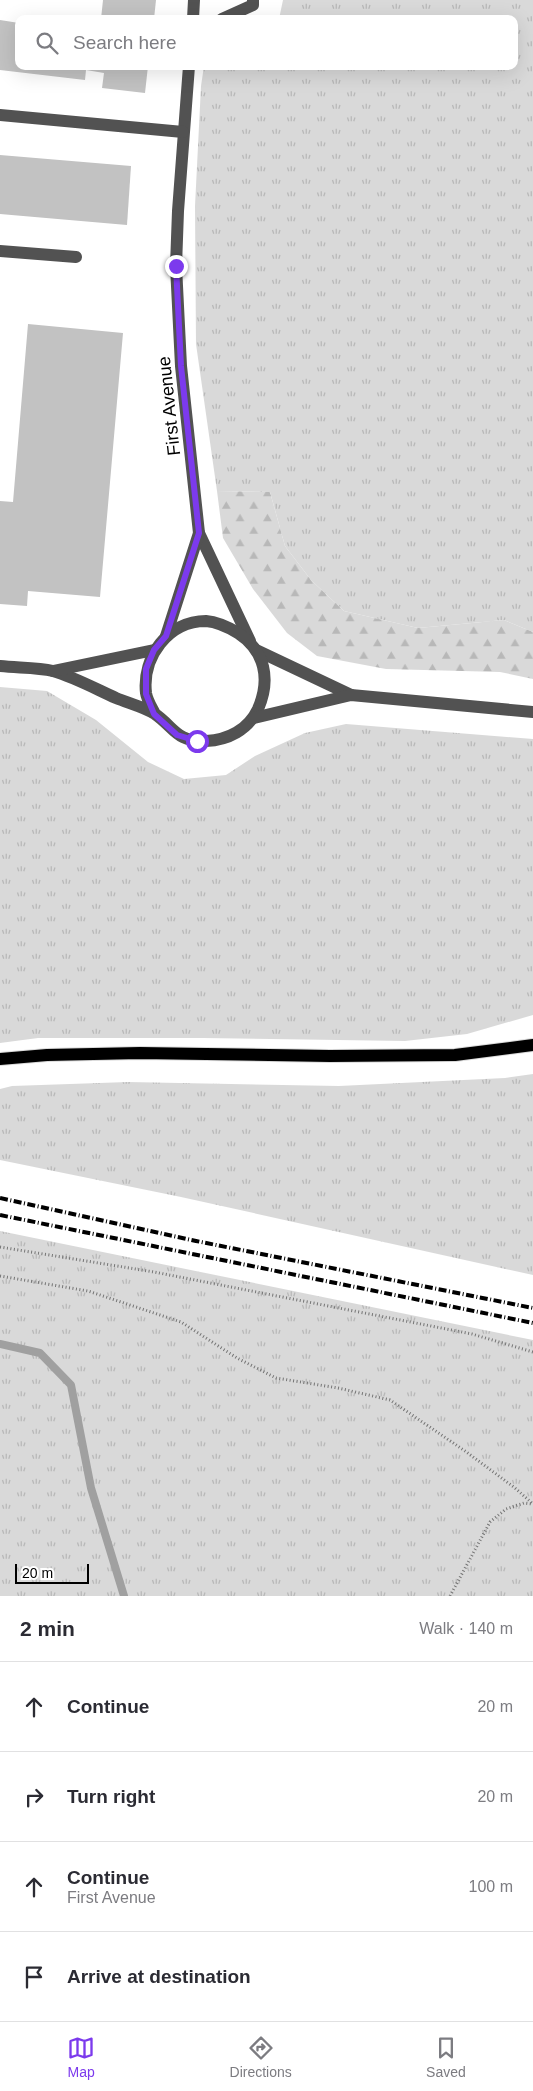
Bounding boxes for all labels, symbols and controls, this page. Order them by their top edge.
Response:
search box [15,15,518,70]
icon: search [33,29,61,57]
text: Search here [73,32,177,53]
route end [165,255,188,278]
street label: First Avenue [154,355,184,457]
route start [186,730,209,753]
scale bar [15,1561,89,1584]
text: 20 m [22,1565,53,1581]
text: 2 min [20,1617,75,1640]
text: Walk · 140 m [419,1620,513,1637]
icon: ahead [20,1693,48,1721]
text: Continue [67,1696,149,1717]
text: 20 m [477,1698,513,1715]
icon: right [20,1783,48,1811]
text: Turn right [67,1786,155,1807]
text: 20 m [477,1788,513,1805]
text: Continue [67,1867,149,1888]
icon: ahead [20,1873,48,1901]
text: 100 m [469,1878,513,1895]
text: First Avenue [67,1889,156,1906]
icon: arrive [20,1963,48,1991]
text: Arrive at destination [67,1966,251,1987]
tab: Map [67,2034,95,2080]
tab: Directions [230,2034,292,2080]
tab: Saved [426,2034,466,2080]

